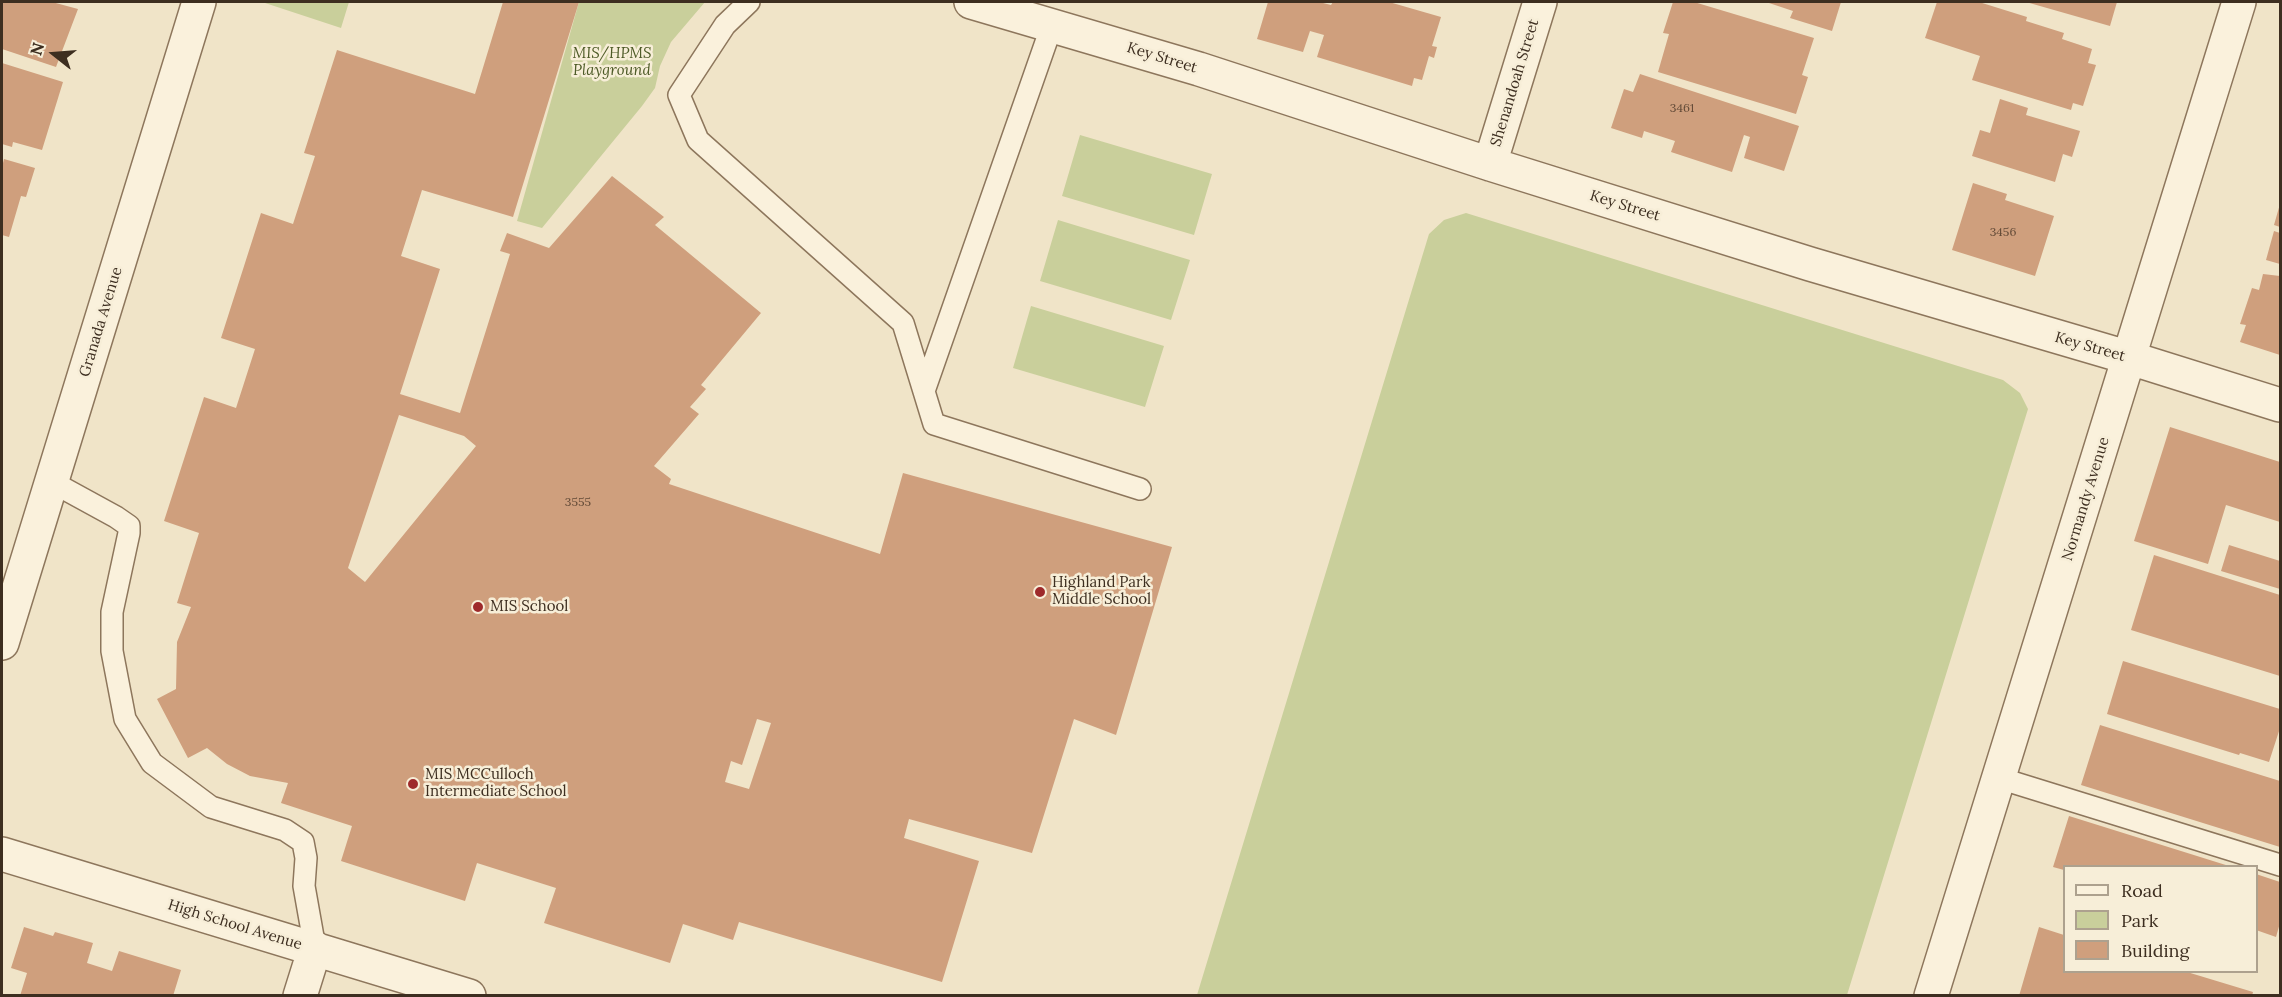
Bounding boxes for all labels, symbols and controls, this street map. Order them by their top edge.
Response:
street label: Shenandoah Street [1487,17,1543,149]
north arrow [24,24,84,84]
street label: Key Street [1125,39,1199,77]
text: N [25,40,48,58]
park label: MIS/HPMS Playground [572,45,652,80]
house number: 3461 [1670,102,1694,116]
street label: Key Street [1588,187,1662,225]
house number: 3456 [1990,226,2016,240]
street label: Granada Avenue [76,265,126,379]
street label: Key Street [2053,328,2127,366]
street label: Normandy Avenue [2059,435,2113,563]
house number: 3555 [565,496,591,510]
place label: Highland Park Middle School [1052,574,1151,609]
marker: Highland Park Middle School [1033,585,1047,599]
place label: MIS School [490,598,568,616]
marker: MIS School [471,600,485,614]
place label: MIS MCCulloch Intermediate School [425,766,567,801]
marker: MIS MCCulloch Intermediate School [406,777,420,791]
legend [2063,865,2258,973]
text: Road [2121,879,2163,902]
street label: High School Avenue [166,896,304,954]
text: Park [2121,909,2158,932]
text: Building [2121,939,2189,962]

